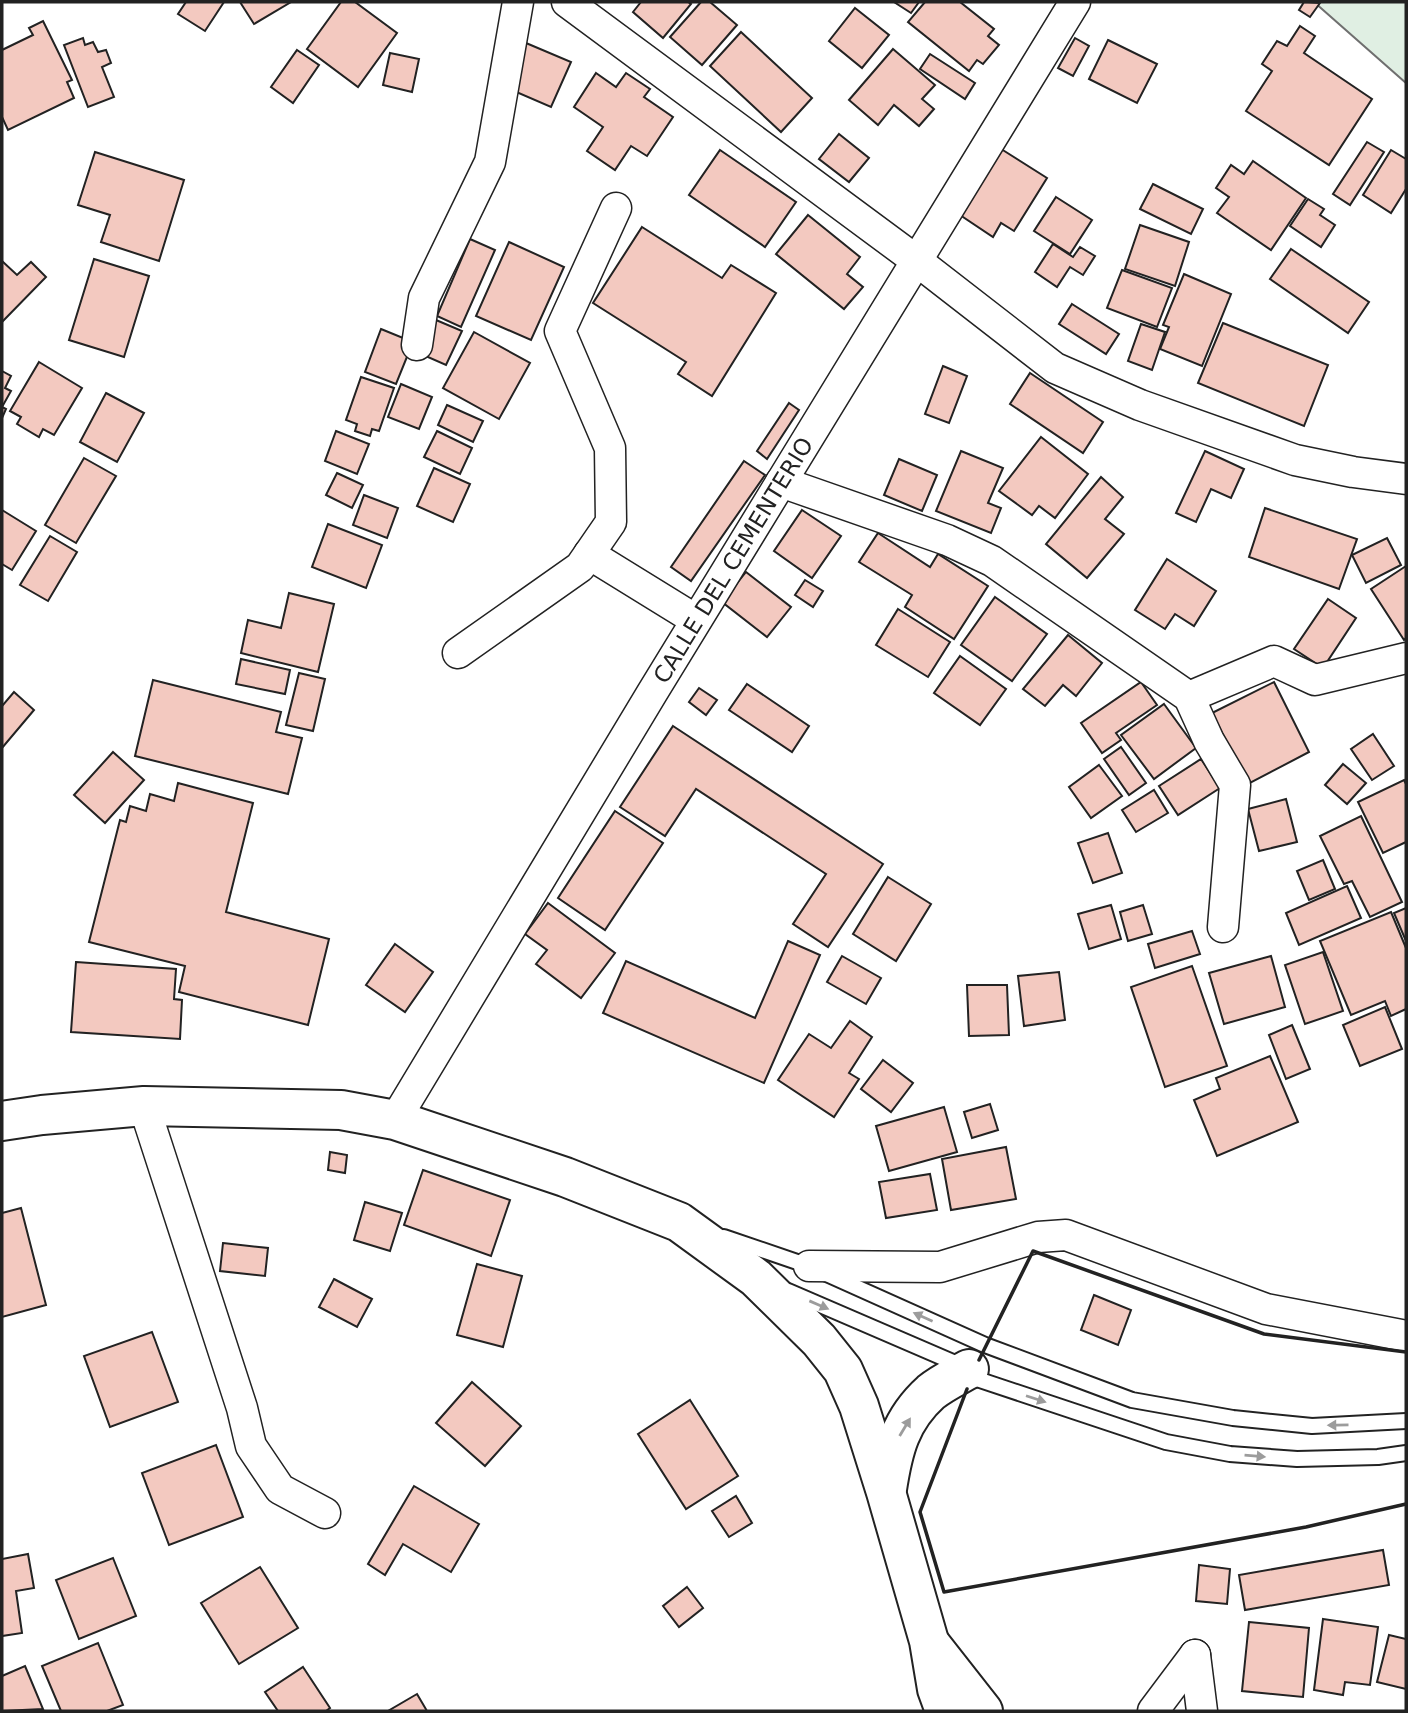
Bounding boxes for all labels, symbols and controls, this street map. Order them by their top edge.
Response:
street label: CALLE DEL CEMENTERIO [648,433,818,688]
one-way arrow [809,1299,830,1310]
one-way arrow [912,1311,933,1322]
one-way arrow [1025,1394,1046,1405]
one-way arrow [898,1417,911,1436]
one-way arrow [1327,1419,1349,1431]
one-way arrow [1244,1451,1266,1462]

